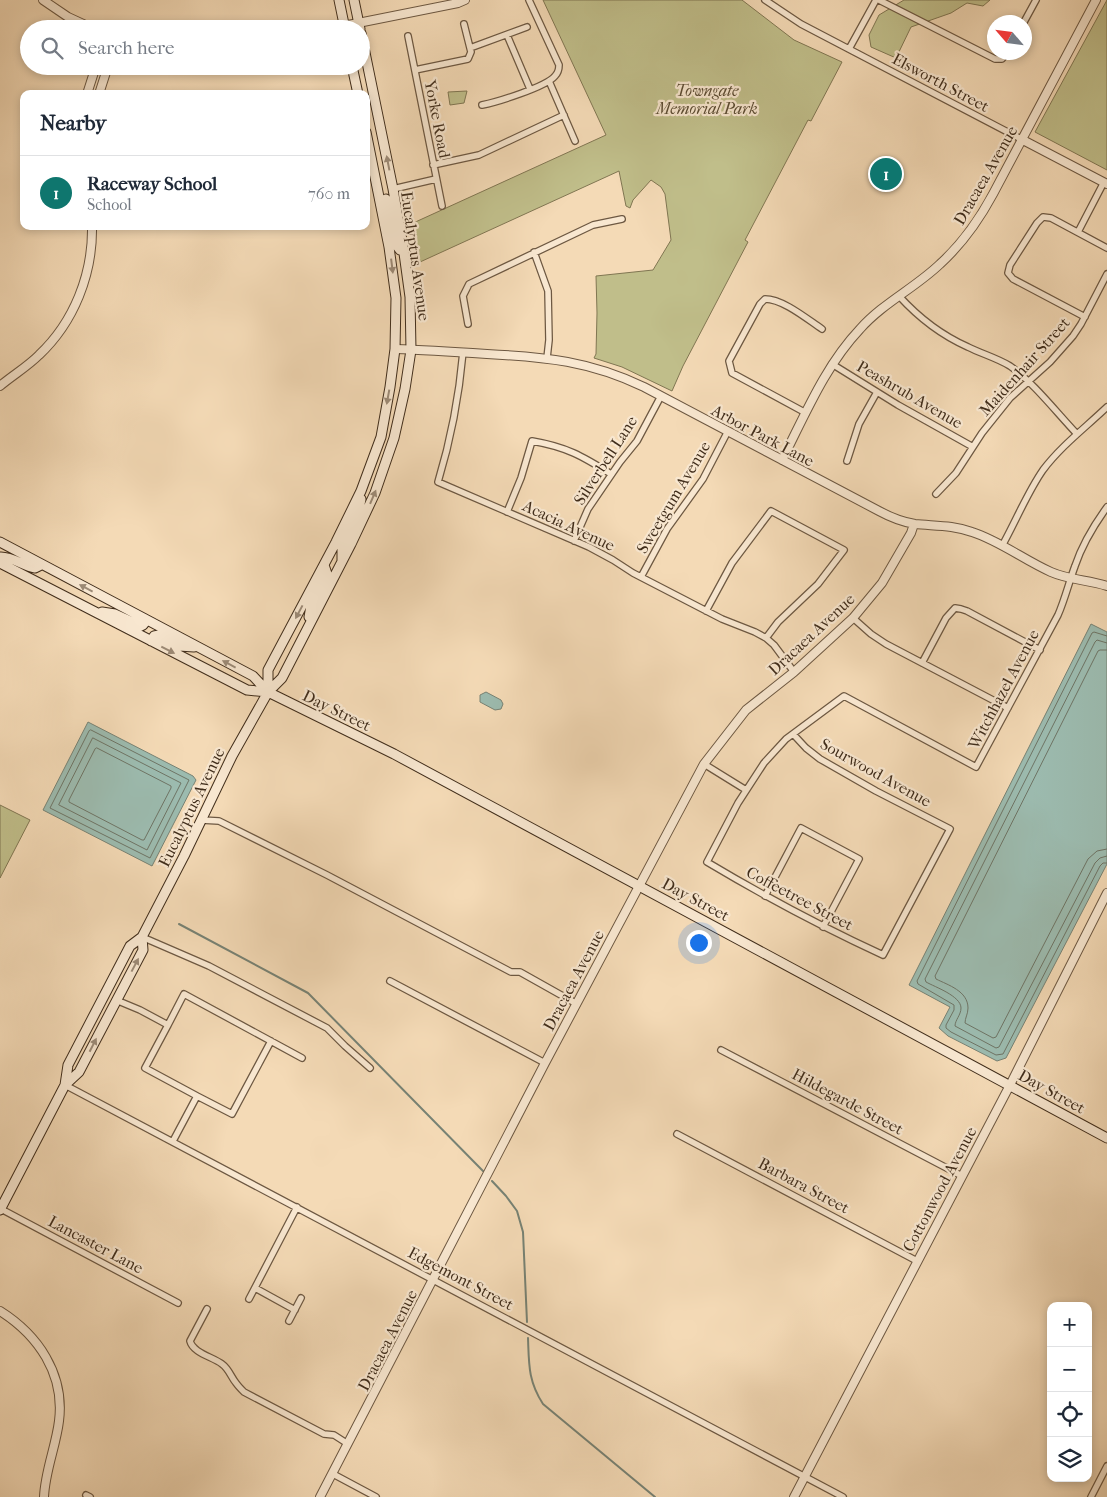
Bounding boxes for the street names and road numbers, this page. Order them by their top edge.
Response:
street label: Elsworth Street [889,49,993,116]
street label: Yorke Road [420,77,454,160]
street label: Dracaea Avenue [949,122,1022,228]
street label: Eucalyptus Avenue [397,190,434,322]
street label: Maidenhair Street [975,313,1074,420]
street label: Peashrub Avenue [854,357,966,432]
street label: Arbor Park Lane [707,400,817,470]
street label: Silverbell Lane [570,412,641,508]
street label: Sweetgum Avenue [632,438,714,557]
street label: Acacia Avenue [519,495,618,555]
street label: Dracaea Avenue [764,589,859,679]
street label: Witchhazel Avenue [963,626,1043,753]
street label: Day Street [300,686,374,735]
street label: Sourwood Avenue [817,734,935,811]
street label: Eucalyptus Avenue [154,744,229,870]
street label: Coffeetree Street [743,862,857,935]
street label: Day Street [659,874,733,925]
street label: Dracaea Avenue [539,927,608,1034]
street label: Hildegarde Street [789,1064,907,1139]
street label: Day Street [1015,1065,1089,1118]
street label: Cottonwood Avenue [898,1123,980,1255]
street label: Barbara Street [755,1154,853,1217]
street label: Lancaster Lane [45,1211,147,1277]
street label: Edgemont Street [405,1243,517,1314]
street label: Dracaea Avenue [354,1286,421,1394]

